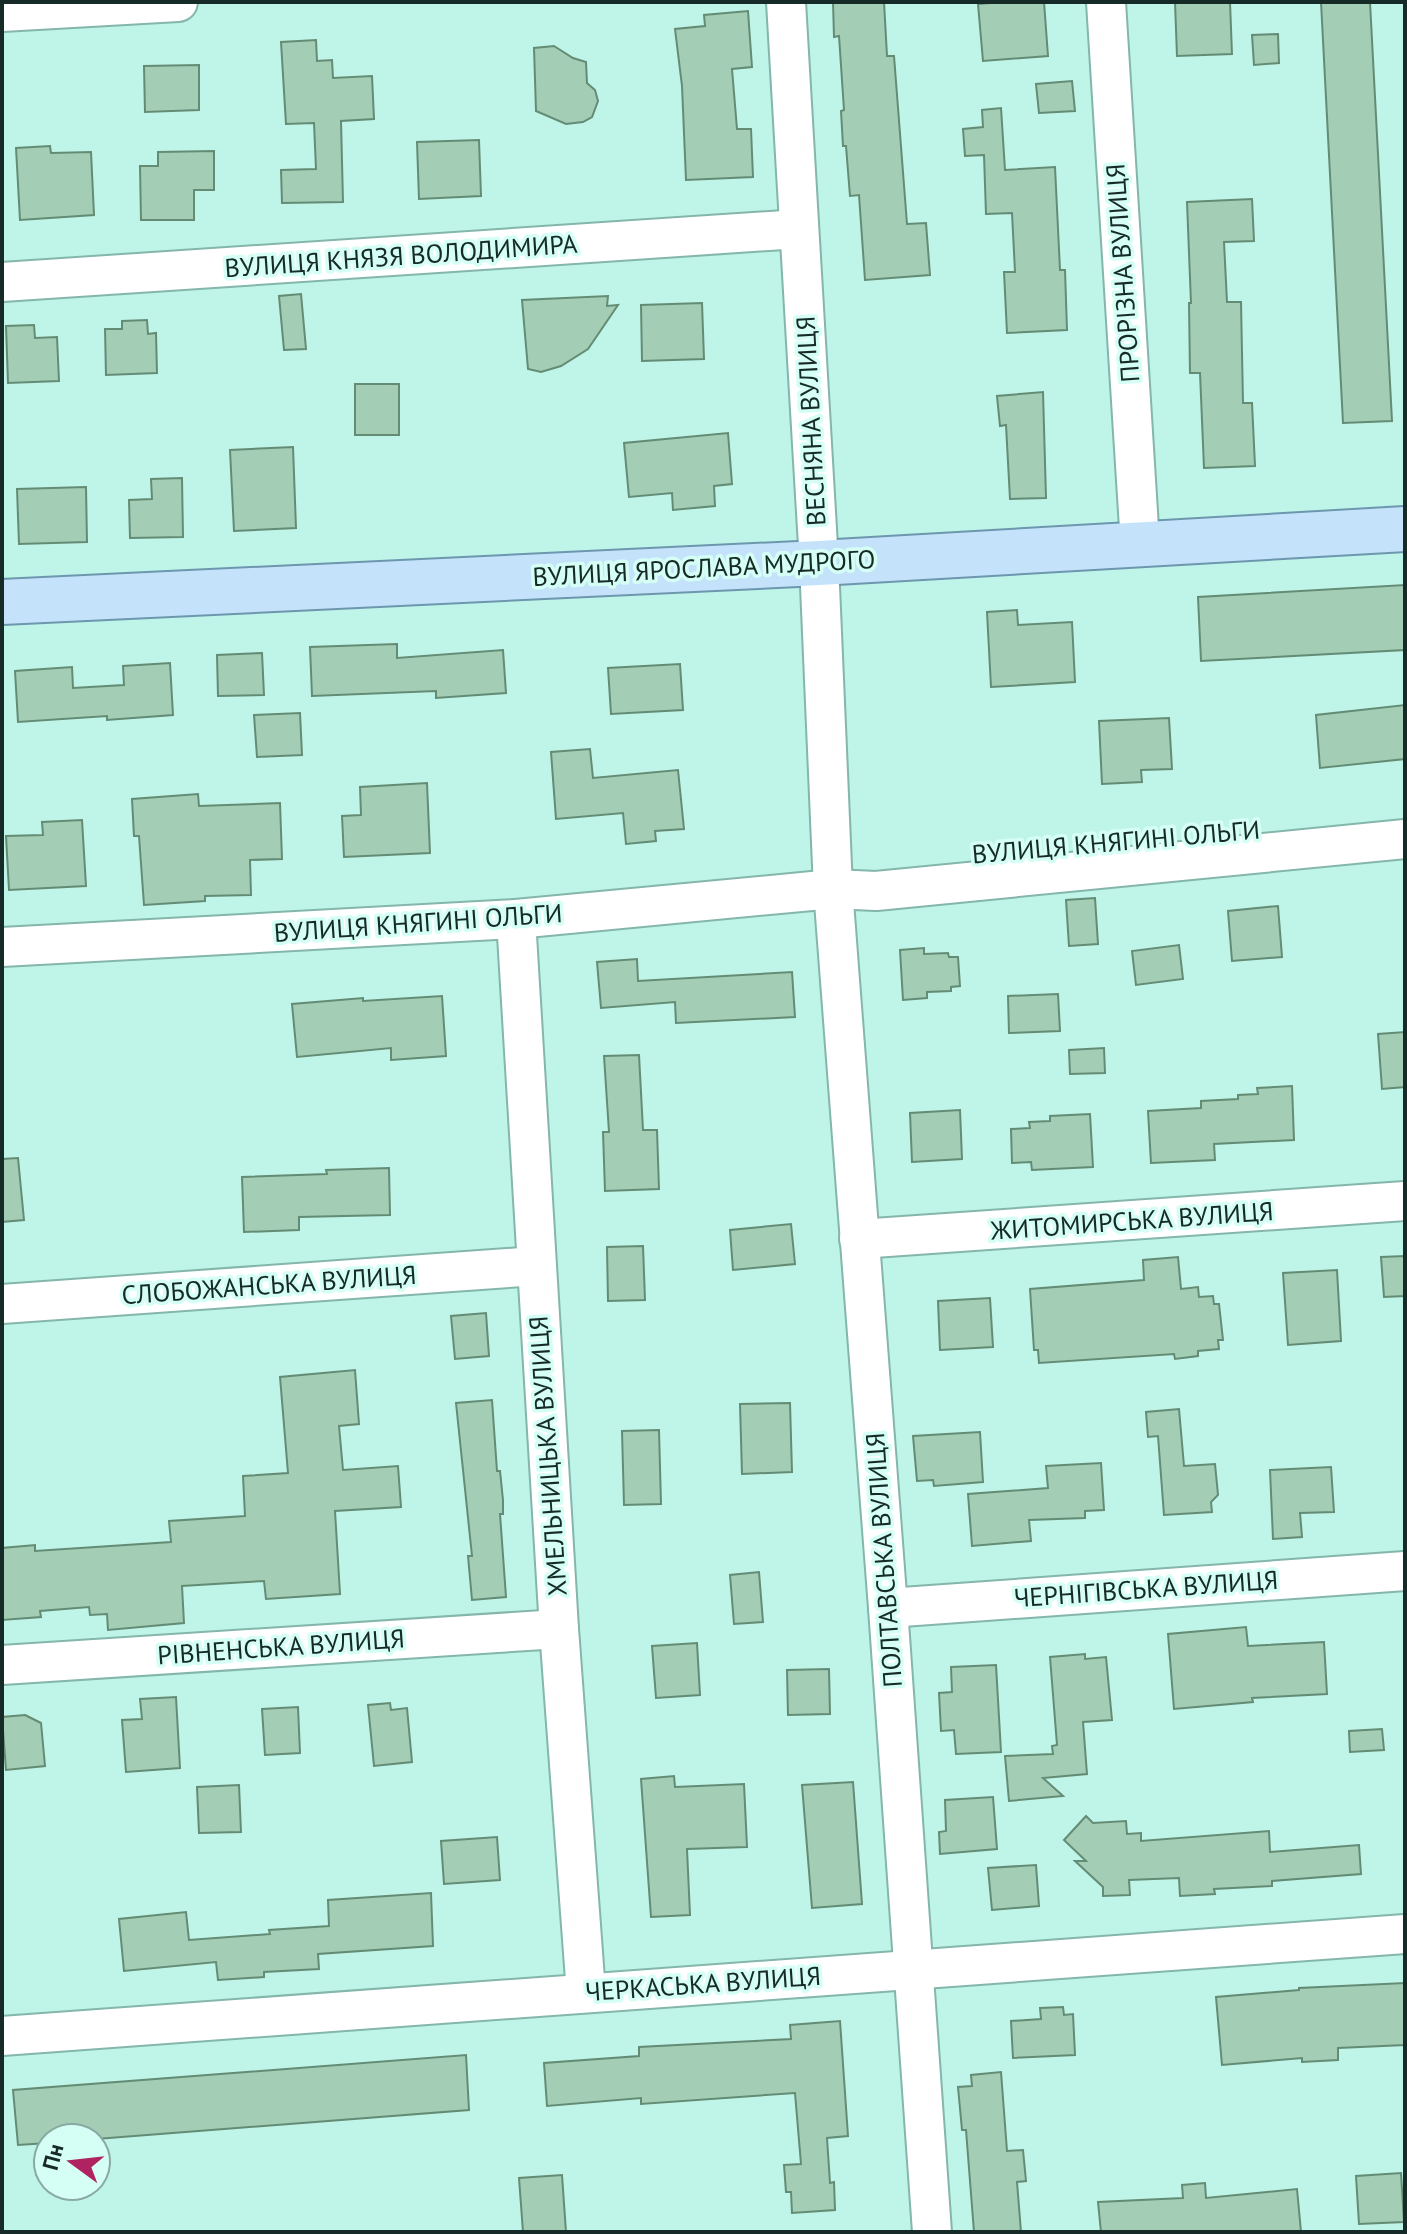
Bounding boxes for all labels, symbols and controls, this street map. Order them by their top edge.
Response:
street label: ПРОРІЗНА ВУЛИЦЯ [1098,163,1147,383]
street label: ВУЛИЦЯ КНЯЗЯ ВОЛОДИМИРА [223,227,578,284]
street label: ВЕСНЯНА ВУЛИЦЯ [789,315,832,527]
street label: ВУЛИЦЯ ЯРОСЛАВА МУДРОГО [532,542,876,593]
street label: ВУЛИЦЯ КНЯГИНІ ОЛЬГИ [971,812,1261,871]
street label: ВУЛИЦЯ КНЯГИНІ ОЛЬГИ [273,896,563,949]
street label: ЖИТОМИРСЬКА ВУЛИЦЯ [988,1194,1275,1247]
street label: СЛОБОЖАНСЬКА ВУЛИЦЯ [120,1258,418,1311]
street label: ХМЕЛЬНИЦЬКА ВУЛИЦЯ [521,1315,574,1597]
street label: ПОЛТАВСЬКА ВУЛИЦЯ [858,1431,909,1689]
street label: ЧЕРНІГІВСЬКА ВУЛИЦЯ [1013,1563,1279,1614]
street label: РІВНЕНСЬКА ВУЛИЦЯ [156,1621,406,1672]
street label: ЧЕРКАСЬКА ВУЛИЦЯ [584,1959,822,2008]
north arrow [32,2122,112,2202]
text: Пн [36,2141,70,2173]

